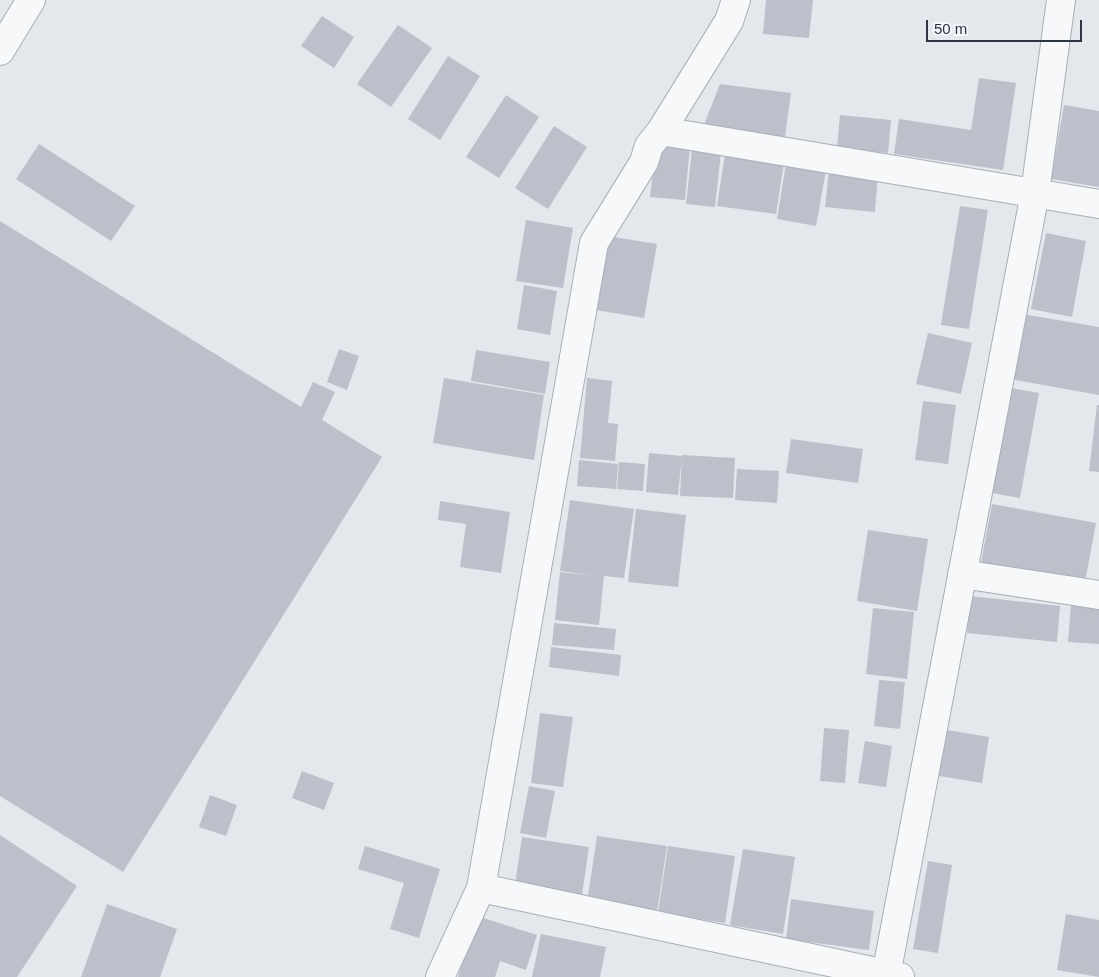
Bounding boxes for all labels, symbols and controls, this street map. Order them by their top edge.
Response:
scale bar [929,10,1085,42]
text: 50 m [934,20,967,37]

